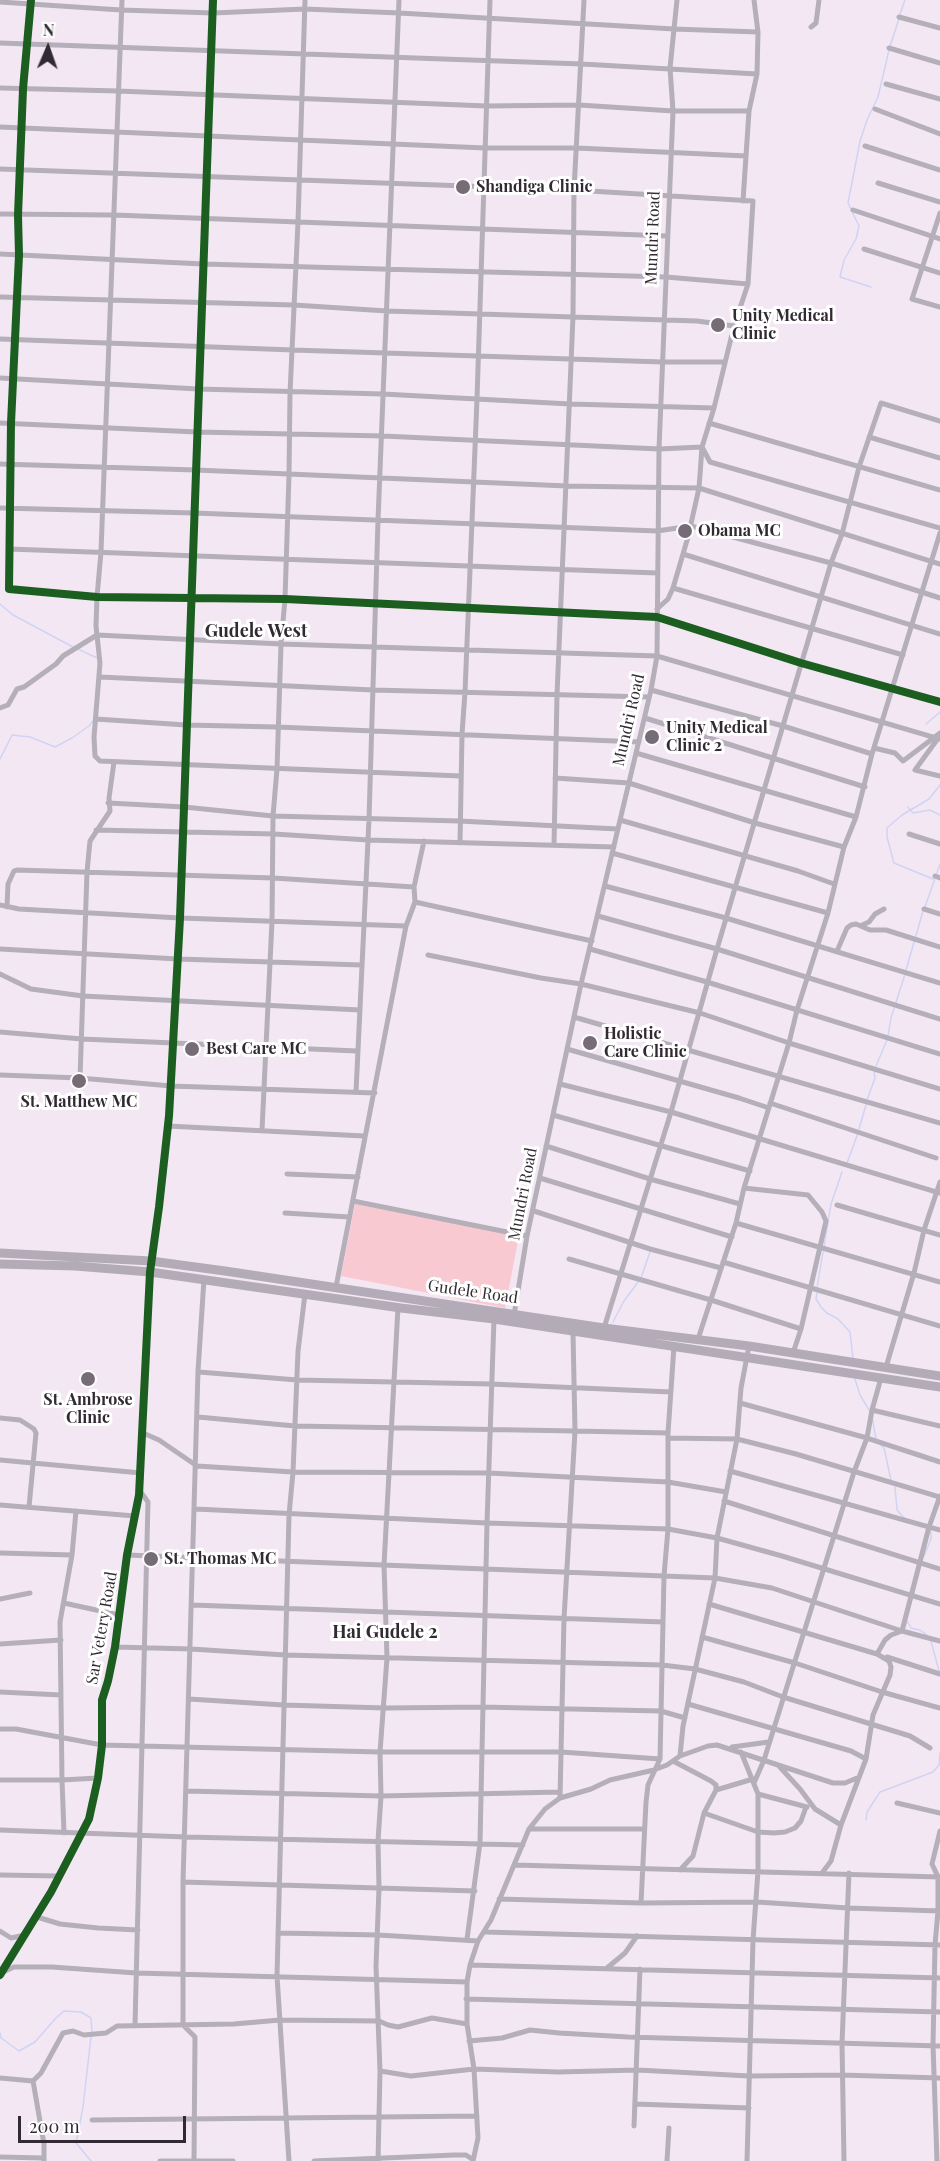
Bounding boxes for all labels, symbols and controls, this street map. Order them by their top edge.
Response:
north arrow [18,18,78,78]
text: N [43,19,55,40]
place label: Shandiga Clinic [476,177,593,197]
marker: Shandiga Clinic [454,178,472,196]
street label: Mundri Road [642,191,664,285]
place label: Unity Medical Clinic [732,306,834,344]
marker: Unity Medical Clinic [709,316,727,334]
place label: Obama MC [698,521,781,541]
marker: Obama MC [676,522,694,540]
district label: Gudele West [205,620,307,642]
street label: Mundri Road [609,672,649,768]
place label: Unity Medical Clinic 2 [666,718,768,756]
marker: Unity Medical Clinic 2 [643,728,661,746]
place label: Holistic Care Clinic [604,1024,687,1062]
marker: Holistic Care Clinic [581,1034,599,1052]
place label: Best Care MC [206,1039,306,1059]
marker: Best Care MC [183,1040,201,1058]
marker: St. Matthew MC [70,1072,88,1090]
place label: St. Matthew MC [21,1092,137,1112]
street label: Mundri Road [505,1146,541,1242]
street label: Gudele Road [427,1276,519,1308]
marker: St. Ambrose Clinic [79,1370,97,1388]
place label: St. Ambrose Clinic [43,1390,133,1428]
place label: St. Thomas MC [164,1549,276,1569]
marker: St. Thomas MC [142,1550,160,1568]
street label: Sar Vetery Road [83,1570,121,1686]
district label: Hai Gudele 2 [332,1621,438,1643]
scale bar [21,2104,189,2142]
text: 200 m [29,2114,80,2138]

